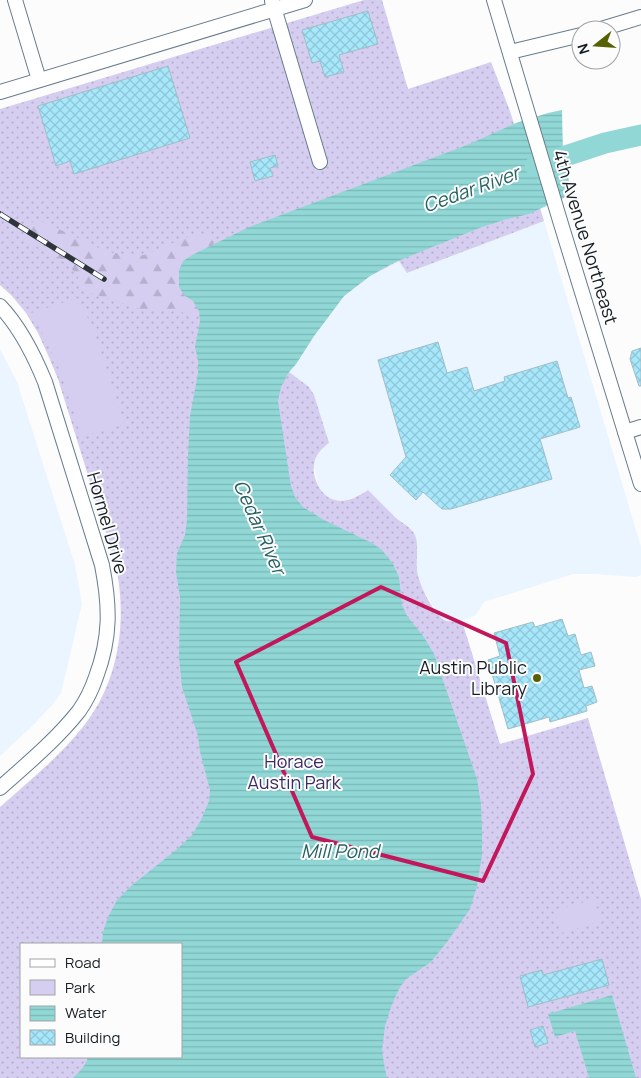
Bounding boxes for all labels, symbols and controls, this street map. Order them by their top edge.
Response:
north arrow [571,20,621,70]
text: N [573,41,594,57]
street label: 4th Avenue Northeast [548,146,624,327]
water label: Cedar River [419,159,525,218]
street label: Hormel Drive [82,469,134,577]
water label: Cedar River [228,476,293,580]
place label: Austin Public Library [419,655,527,700]
marker: Austin Public Library [531,672,543,684]
park label: Horace Austin Park [247,749,342,794]
water label: Mill Pond [301,838,382,864]
legend [20,943,182,1058]
text: Road [65,952,101,973]
text: Park [65,977,95,998]
text: Water [65,1002,107,1023]
text: Building [65,1027,120,1048]

